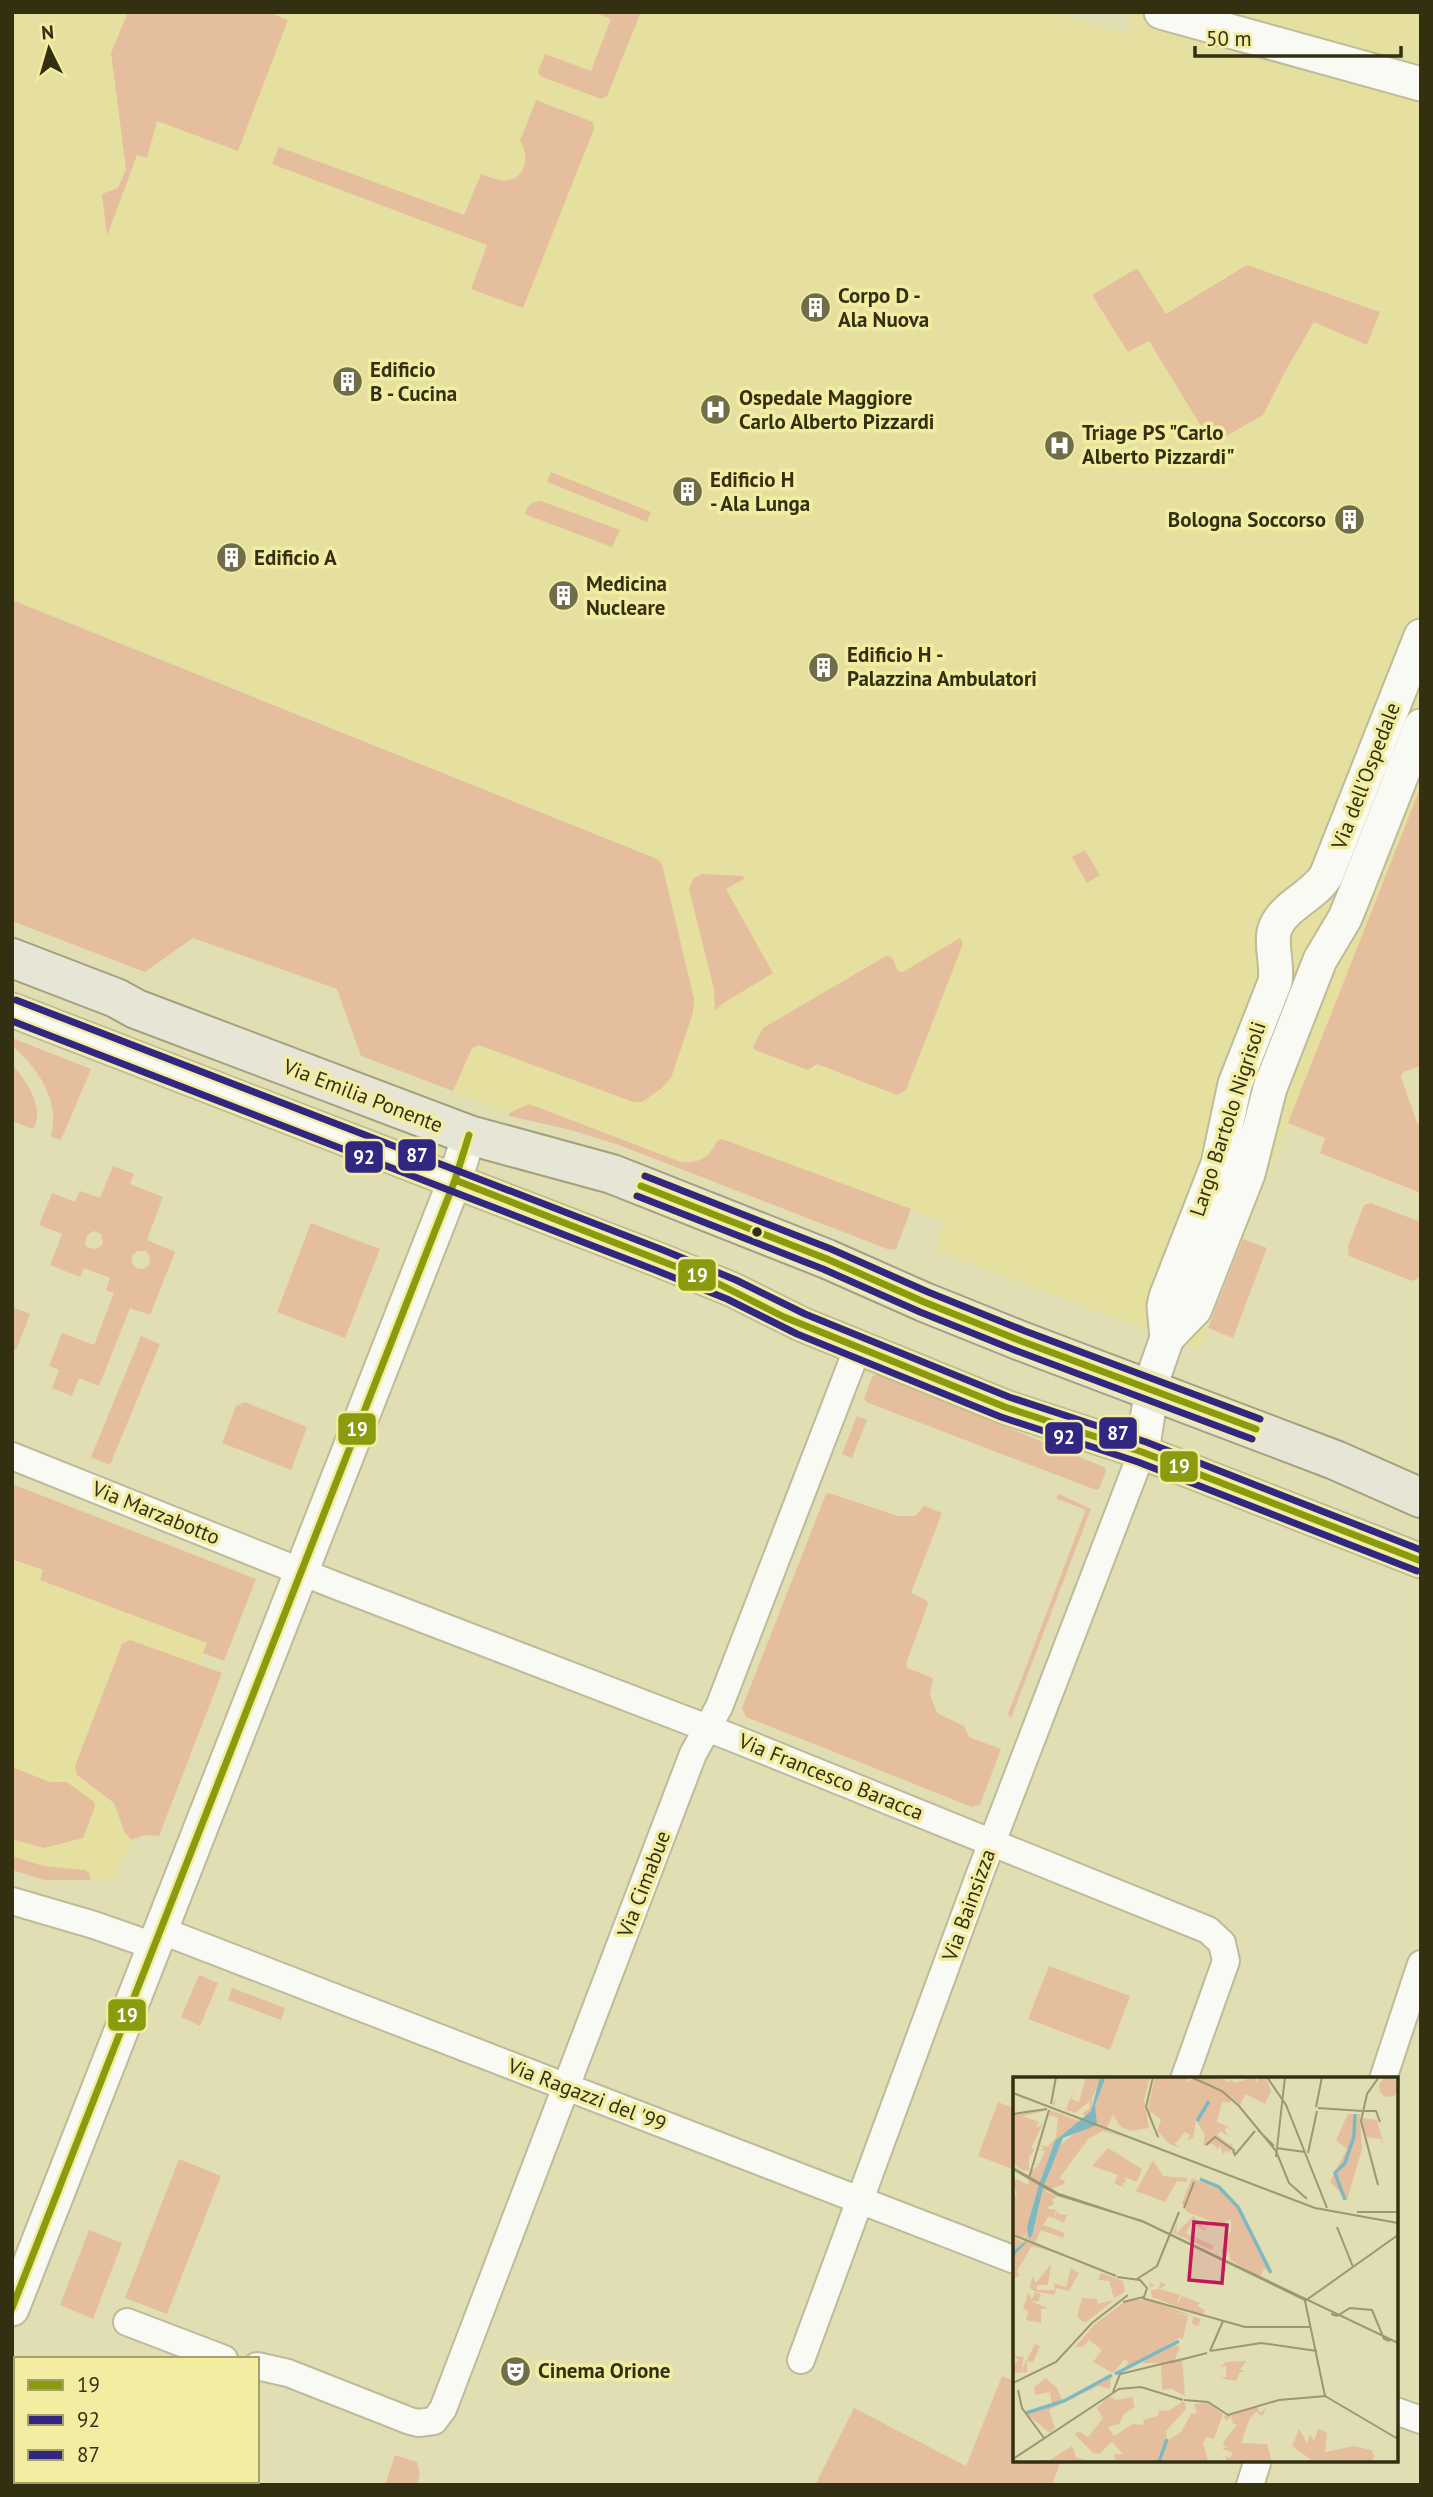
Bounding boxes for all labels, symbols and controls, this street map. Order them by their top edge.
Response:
north arrow [14,14,84,84]
scale bar [1195,14,1402,58]
text: N [40,20,55,45]
text: 50 m [1206,25,1252,52]
place label: Corpo D - Ala Nuova [838,282,929,333]
building icon: Corpo D - Ala Nuova [798,291,832,325]
place label: Edificio B - Cucina [370,356,457,407]
building icon: Edificio B - Cucina [330,365,364,399]
place label: Ospedale Maggiore Carlo Alberto Pizzardi [739,384,935,435]
hospital icon: Ospedale Maggiore Carlo Alberto Pizzardi [699,393,733,427]
place label: Triage PS "Carlo Alberto Pizzardi" [1082,419,1235,470]
hospital icon: Triage PS "Carlo Alberto Pizzardi" [1042,428,1076,462]
place label: Edificio H - Ala Lunga [710,466,810,517]
building icon: Edificio H - Ala Lunga [670,475,704,509]
building icon: Bologna Soccorso [1332,503,1366,537]
place label: Bologna Soccorso [1168,506,1326,533]
building icon: Edificio A [214,541,248,575]
place label: Edificio A [254,544,337,571]
place label: Medicina Nucleare [586,570,667,621]
building icon: Medicina Nucleare [546,579,580,613]
place label: Edificio H - Palazzina Ambulatori [847,641,1037,692]
building icon: Edificio H - Palazzina Ambulatori [807,650,841,684]
street label: Via dell'Ospedale [1325,698,1406,854]
street label: Largo Bartolo Nigrisoli [1183,1018,1272,1220]
street label: Via Emilia Ponente [279,1052,447,1138]
line badge: 87 [397,1138,437,1172]
line badge: 92 [344,1140,384,1174]
text: 87 [406,1143,428,1167]
text: 92 [353,1145,375,1169]
unlabelled marker [750,1225,764,1239]
line badge: 19 [677,1258,717,1292]
text: 19 [686,1263,708,1287]
line badge: 19 [337,1412,377,1446]
line badge: 87 [1098,1416,1138,1450]
text: 19 [346,1417,368,1441]
line badge: 92 [1044,1421,1084,1455]
text: 87 [1107,1421,1129,1445]
text: 92 [1053,1425,1075,1449]
line badge: 19 [1159,1450,1199,1483]
text: 19 [1168,1454,1190,1478]
street label: Via Marzabotto [87,1474,224,1550]
street label: Via Francesco Baracca [734,1727,928,1826]
street label: Via Cimabue [611,1827,676,1942]
street label: Via Bainsizza [935,1845,1001,1965]
line badge: 19 [107,1998,147,2032]
text: 19 [116,2003,138,2027]
street label: Via Ragazzi del '99 [503,2052,670,2137]
inset map [1013,2077,1398,2462]
theatre icon: Cinema Orione [498,2354,532,2388]
legend [14,2357,259,2483]
place label: Cinema Orione [538,2357,670,2384]
text: 19 [77,2371,100,2398]
text: 92 [77,2406,100,2433]
text: 87 [77,2441,100,2468]

